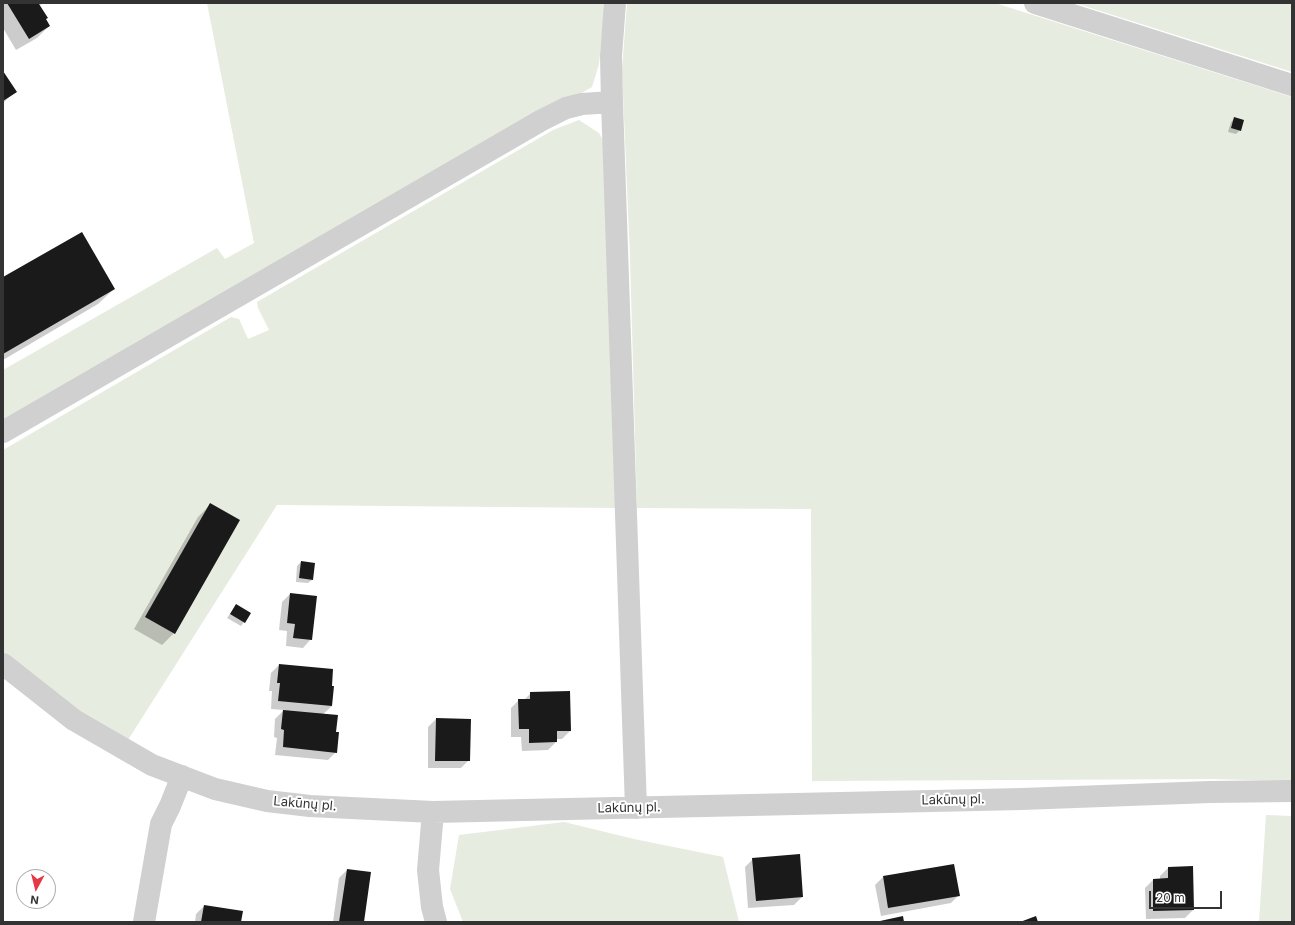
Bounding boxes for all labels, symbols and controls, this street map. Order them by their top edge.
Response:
street label: Lakūnų pl. [921,792,985,808]
street label: Lakūnų pl. [273,793,337,815]
street label: Lakūnų pl. [597,800,661,816]
north arrow [16,869,56,909]
scale bar [1151,883,1224,909]
text: 20 m [1156,890,1185,905]
text: N [30,892,40,907]

